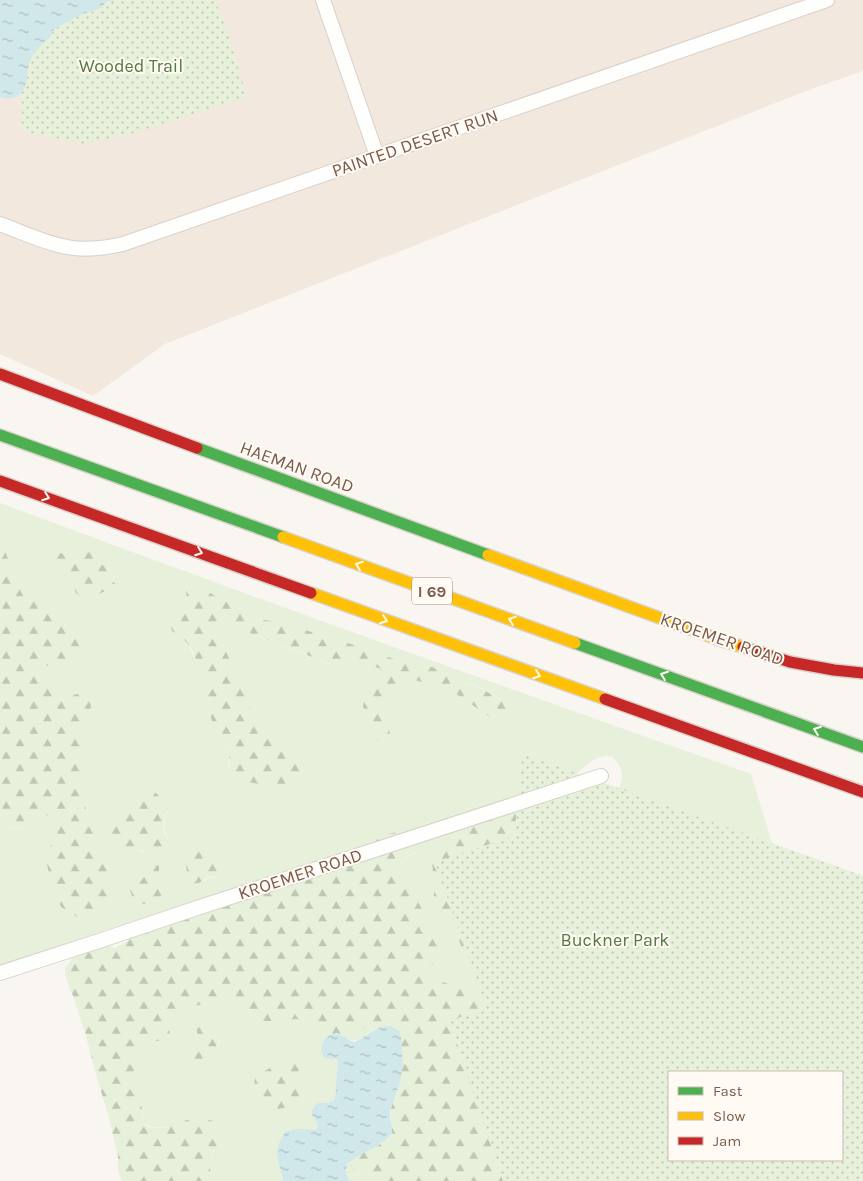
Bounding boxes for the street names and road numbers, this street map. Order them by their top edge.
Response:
street label: PAINTED DESERT RUN [329,104,501,182]
street label: HAEMAN ROAD [237,436,357,498]
road number: I 69 [412,578,452,604]
street label: KROEMER ROAD [657,608,787,670]
street label: KROEMER ROAD [235,844,365,904]

